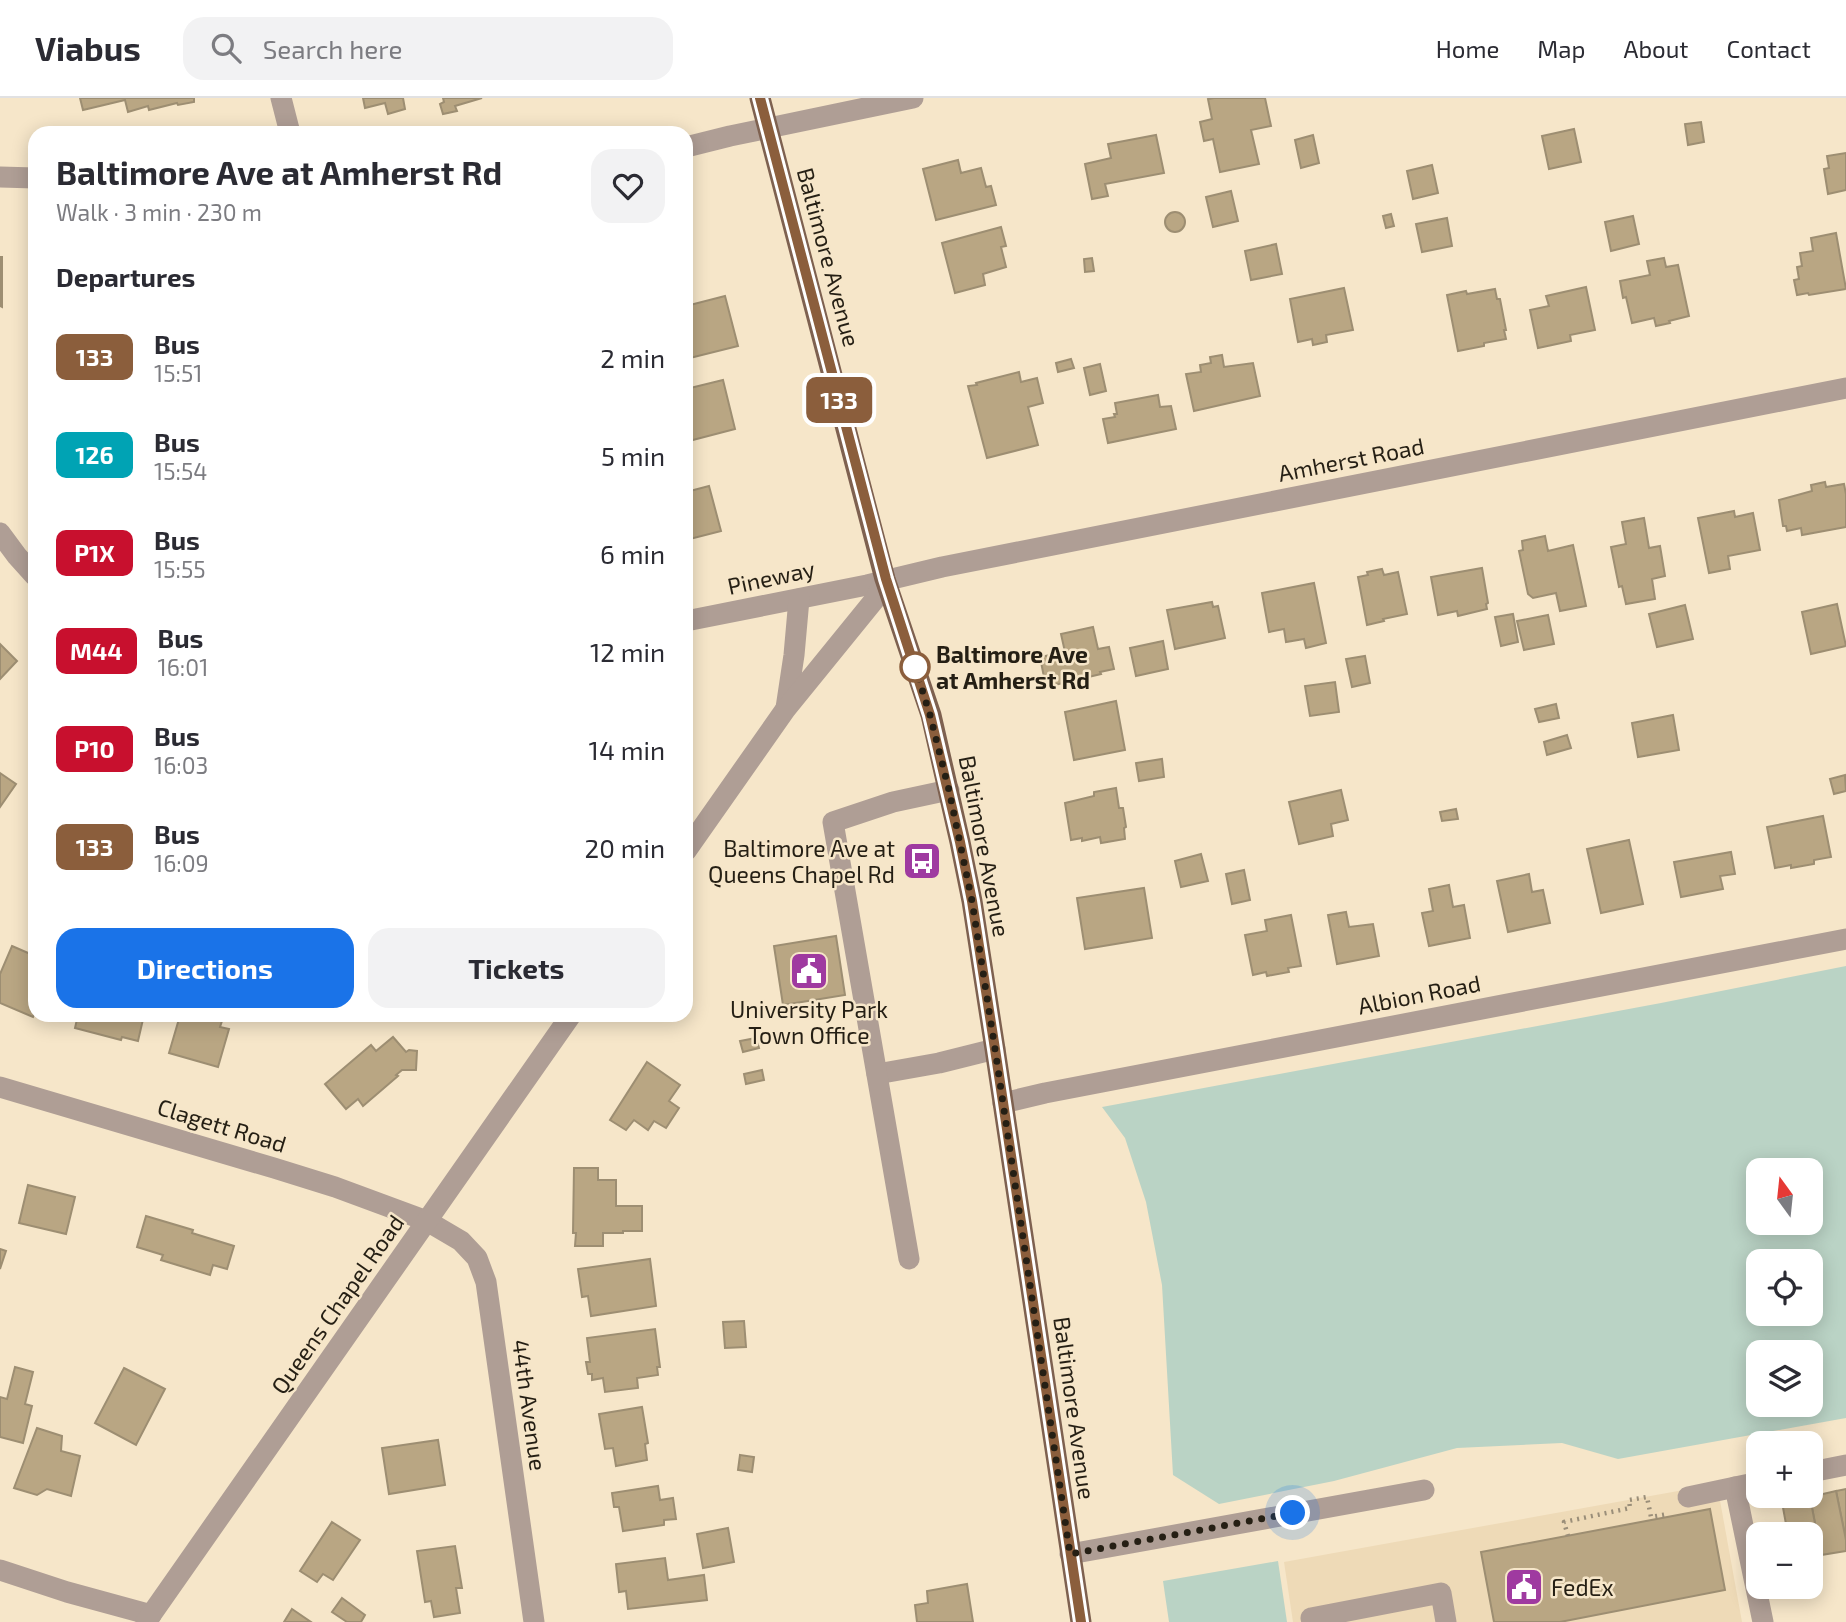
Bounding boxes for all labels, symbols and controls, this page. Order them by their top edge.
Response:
search box [183,17,673,80]
text: Viabus [35,28,141,68]
icon: search [207,29,245,67]
text: Search here [263,33,402,64]
text: Home [1436,34,1499,63]
text: Map [1537,34,1585,63]
text: About [1623,34,1689,63]
text: Contact [1727,34,1811,63]
button: heart [591,149,665,223]
text: Baltimore Ave at Amherst Rd [56,152,502,192]
street label: Baltimore Avenue [792,164,866,350]
text: Walk · 3 min · 230 m [56,198,262,226]
text: Departures [56,261,195,292]
text: Bus [154,328,200,359]
text: 133 [76,342,113,371]
text: 2 min [600,342,665,373]
text: 15:51 [154,359,202,387]
line badge: 133 [799,377,879,423]
text: 133 [820,385,858,414]
text: Bus [154,426,200,457]
street label: Amherst Road [1276,431,1426,487]
text: 126 [75,440,114,469]
text: 5 min [601,440,665,471]
text: 15:54 [154,457,207,485]
text: Bus [154,524,200,555]
text: P1X [74,538,115,567]
text: 6 min [600,538,665,569]
street label: Pineway [725,554,817,600]
text: 15:55 [154,555,206,583]
text: Bus [158,622,203,653]
text: M44 [70,636,123,665]
text: 12 min [590,636,665,667]
place label: Baltimore Ave at Amherst Rd [936,640,1090,694]
marker: Baltimore Ave at Amherst Rd [900,652,930,682]
text: 16:01 [158,653,208,681]
text: Bus [154,720,200,751]
text: P10 [74,734,115,763]
text: 14 min [589,734,665,765]
text: 16:03 [154,751,208,779]
street label: Baltimore Avenue [954,753,1016,939]
text: Bus [154,818,200,849]
text: 133 [76,832,113,861]
text: 20 min [585,832,665,863]
place label: Baltimore Ave at Queens Chapel Rd [708,834,895,888]
bus stop icon: Baltimore Ave at Queens Chapel Rd [901,840,943,882]
text: 16:09 [154,849,209,877]
button: Directions [56,928,354,1008]
button: Tickets [368,928,665,1008]
public building icon: University Park Town Office [788,950,830,992]
street label: Albion Road [1355,968,1483,1020]
place label: University Park Town Office [730,995,888,1049]
street label: Clagett Road [154,1092,290,1158]
north arrow [1746,1158,1824,1236]
map controls [1746,1158,1823,1599]
street label: Queens Chapel Road [265,1209,409,1399]
button: locate [1746,1249,1823,1326]
street label: Baltimore Avenue [1048,1315,1102,1501]
street label: 44th Avenue [507,1338,553,1472]
button: layers [1746,1340,1823,1417]
button: + [1746,1431,1823,1508]
your location [1275,1495,1310,1530]
button: − [1746,1522,1823,1599]
public building icon: FedEx [1503,1566,1545,1608]
place label: FedEx [1551,1573,1614,1601]

